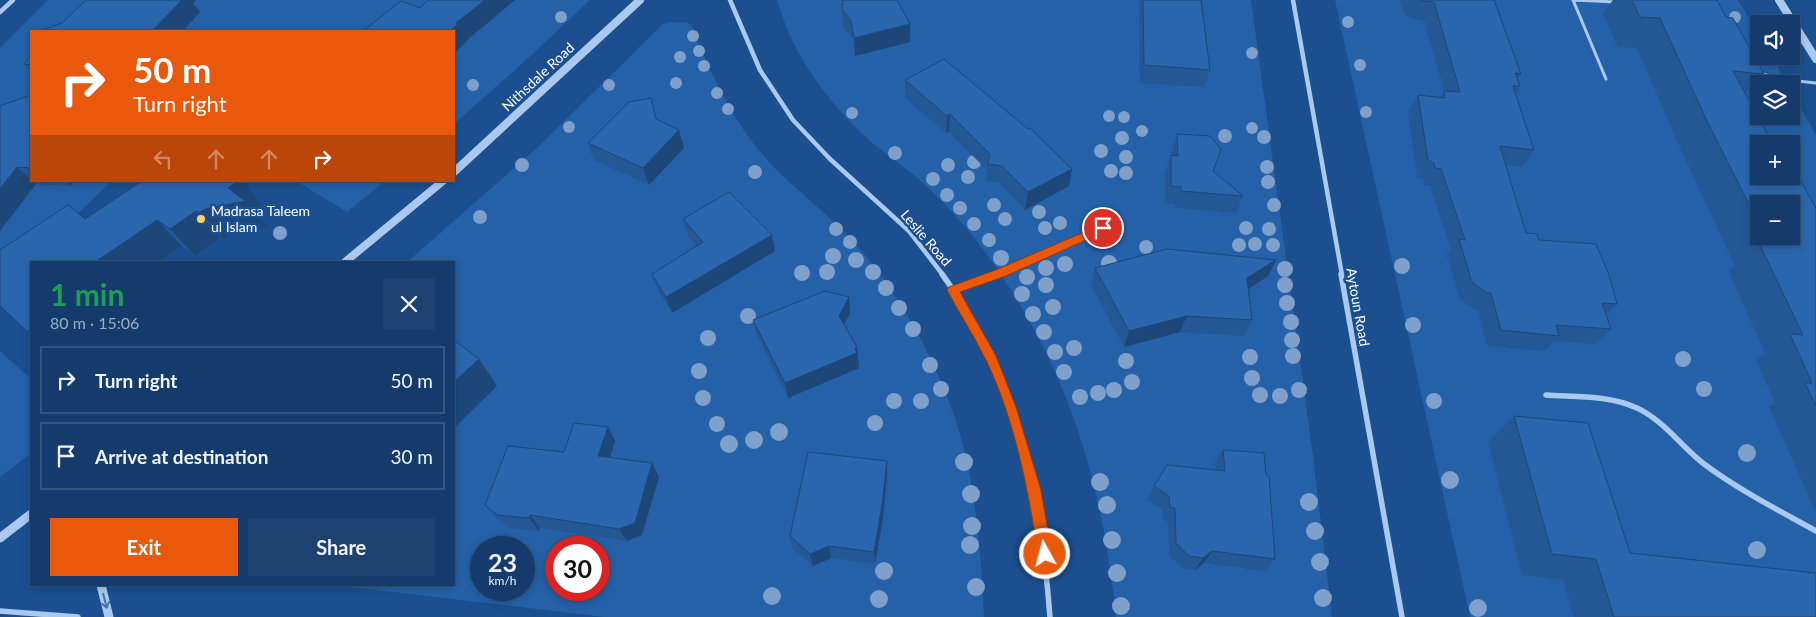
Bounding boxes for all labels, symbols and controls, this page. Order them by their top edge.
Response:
map controls [1750,15,1800,245]
button: sound [1750,15,1800,65]
street label: Nithsdale Road [498,39,577,115]
text: 50 m [133,48,211,90]
icon: right [50,50,115,115]
button: layers [1750,75,1800,125]
text: Turn right [133,90,227,117]
button: + [1750,135,1800,185]
icon: left [149,145,177,173]
icon: ahead [202,145,230,173]
icon: ahead [255,145,283,173]
icon: right [308,145,336,173]
button: − [1750,195,1800,245]
place label: Madrasa Taleem ul Islam [211,202,310,235]
street label: Leslie Road [897,206,955,269]
pin [1082,207,1124,249]
marker: Madrasa Taleem ul Islam [195,213,207,225]
icon: arrive [1089,214,1117,242]
street label: Aytoun Road [1343,266,1374,347]
text: 1 min [50,276,124,312]
button: close [383,278,435,330]
text: 80 m · 15:06 [50,313,139,332]
icon: right [52,366,80,394]
text: Turn right [95,369,177,392]
text: 50 m [390,369,433,392]
icon: arrive [52,442,80,470]
text: Arrive at destination [95,445,268,468]
text: 30 m [390,445,433,468]
button: Exit [50,518,238,576]
button: Share [248,518,435,576]
position arrow [1018,527,1070,579]
speed limit sign: 30 [545,536,610,601]
text: 23 [488,547,517,577]
text: km/h [488,573,517,588]
one-way arrow [101,593,110,609]

